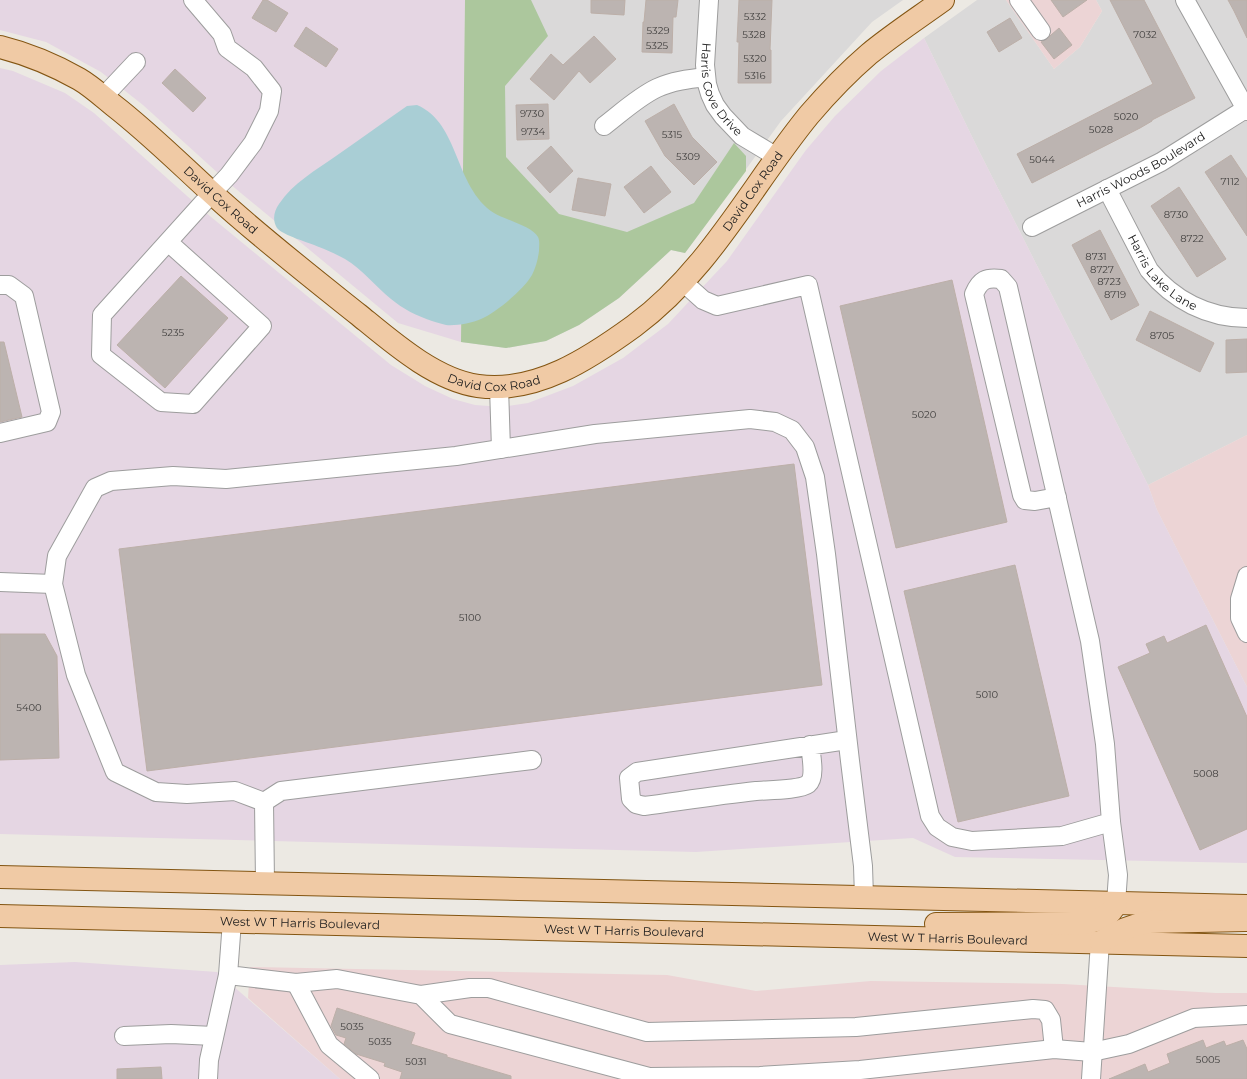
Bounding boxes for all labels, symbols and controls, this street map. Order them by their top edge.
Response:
house number: 5332 [744,10,767,23]
house number: 5329 [647,24,669,37]
house number: 5328 [742,28,766,41]
house number: 7032 [1133,28,1157,41]
house number: 5325 [646,39,669,52]
street label: Harris Cove Drive [698,42,746,139]
house number: 5320 [743,52,767,65]
house number: 5316 [745,69,765,82]
house number: 9730 [520,107,544,120]
house number: 5020 [1114,110,1139,123]
house number: 5028 [1089,123,1113,136]
house number: 9734 [521,125,545,138]
house number: 5315 [662,128,683,141]
street label: Harris Woods Boulevard [1074,128,1208,210]
street label: David Cox Road [719,148,786,234]
house number: 5309 [676,150,700,163]
house number: 5044 [1029,153,1055,166]
street label: David Cox Road [181,163,261,237]
house number: 7112 [1221,175,1240,188]
house number: 8730 [1164,208,1189,221]
street label: Harris Lake Lane [1125,232,1200,313]
house number: 8722 [1180,232,1204,245]
house number: 8731 [1085,250,1107,263]
house number: 8727 [1090,263,1114,276]
house number: 8723 [1097,275,1121,288]
house number: 8719 [1104,288,1126,301]
house number: 5235 [162,326,185,339]
house number: 8705 [1150,329,1175,342]
street label: David Cox Road [445,370,542,394]
house number: 5020 [912,408,937,421]
house number: 5100 [459,611,482,624]
house number: 5010 [976,688,999,701]
house number: 5400 [16,701,42,714]
house number: 5008 [1193,767,1219,780]
street label: West W T Harris Boulevard [220,913,380,932]
street label: West W T Harris Boulevard [544,921,704,940]
street label: West W T Harris Boulevard [867,929,1028,948]
house number: 5035 [340,1020,364,1033]
house number: 5035 [368,1035,392,1048]
house number: 5005 [1196,1053,1221,1066]
house number: 5031 [405,1055,427,1068]

